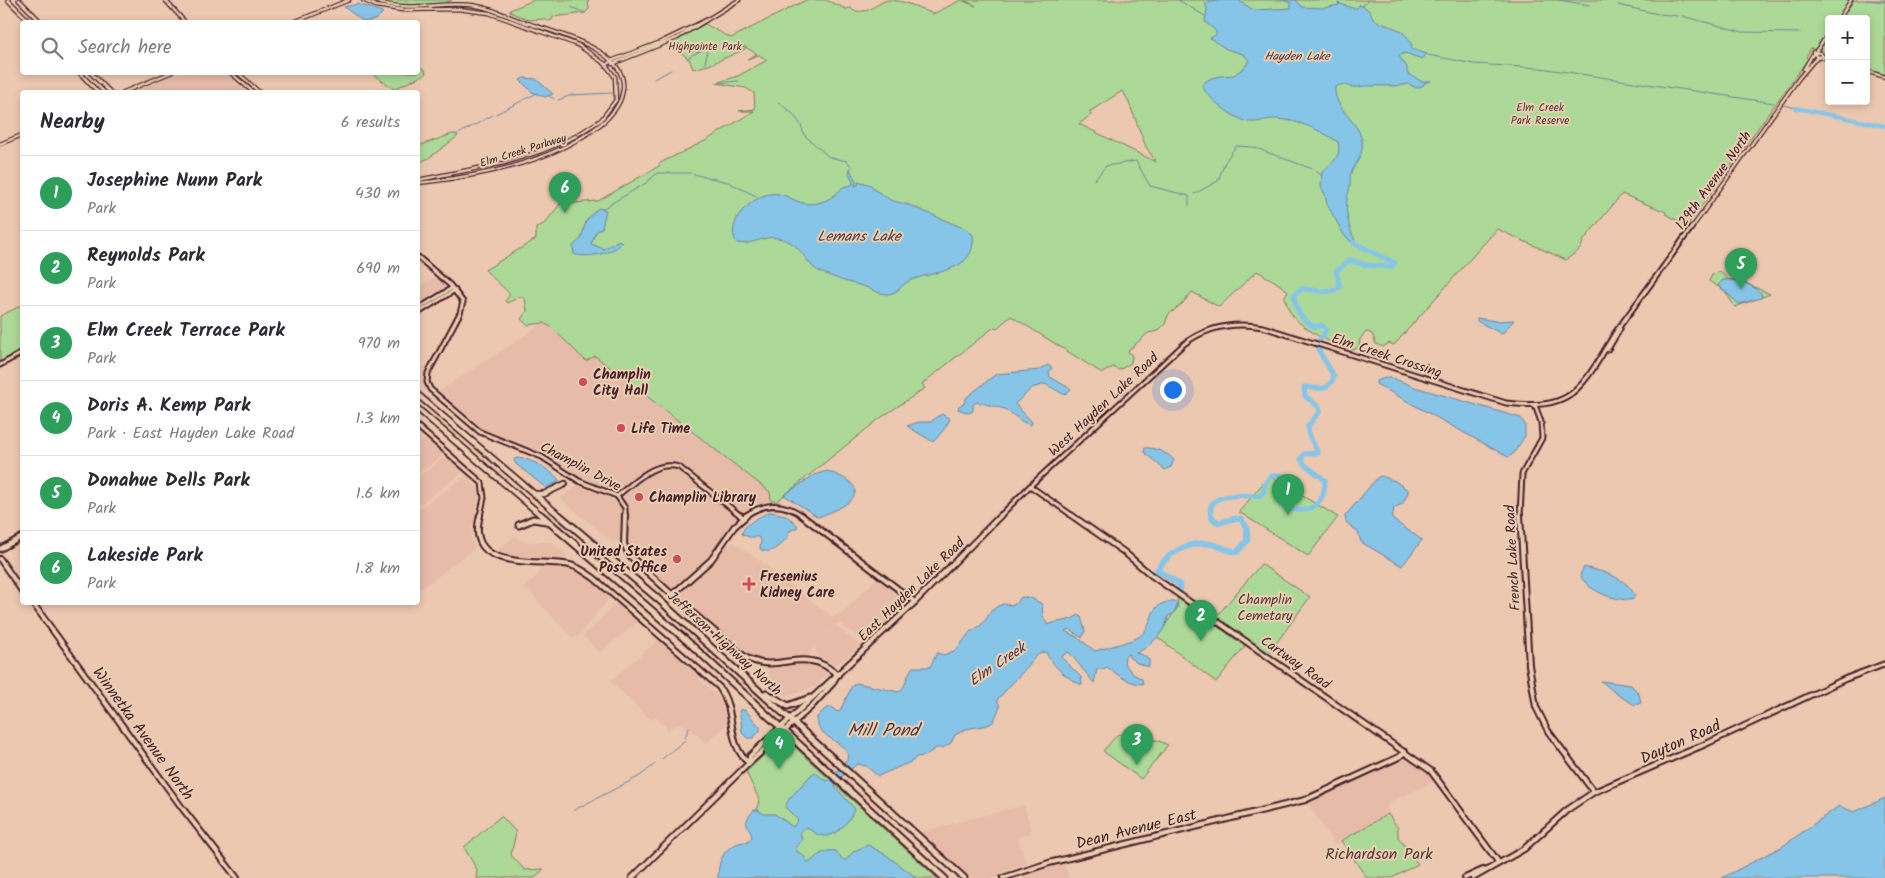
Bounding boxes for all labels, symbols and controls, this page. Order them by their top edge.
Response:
map controls [1825,15,1870,105]
button: + [1825,15,1870,60]
search box [20,20,420,75]
text: Search here [78,33,172,63]
icon: search [38,34,66,62]
park label: Highpointe Park [668,38,743,56]
water label: Hayden Lake [1264,47,1331,66]
button: − [1825,60,1870,105]
park label: Elm Creek Park Reserve [1511,99,1569,130]
text: Nearby [40,106,105,139]
text: 6 results [341,110,400,135]
street label: 129th Avenue North [1670,126,1757,235]
street label: Elm Creek Parkway [478,129,570,173]
text: Josephine Nunn Park [87,166,262,196]
pin: 6 [549,172,581,213]
text: 1 [54,181,58,206]
text: 430 m [355,181,400,206]
text: Park [87,196,116,221]
water label: Lemans Lake [817,225,902,249]
text: Reynolds Park [87,241,205,271]
pin: 5 [1725,248,1757,289]
text: 2 [51,256,61,281]
text: 690 m [356,256,400,281]
text: Park [87,271,116,296]
text: Elm Creek Terrace Park [87,316,285,346]
street label: Elm Creek Crossing [1329,328,1445,384]
text: 3 [52,331,60,356]
text: 970 m [358,331,400,356]
text: Park [87,346,116,371]
street label: West Hayden Lake Road [1044,347,1165,462]
place label: Champlin City Hall [593,364,651,402]
marker: Champlin City Hall [577,376,589,388]
your location [1160,377,1186,403]
text: Doris A. Kemp Park [87,391,250,421]
text: 4 [52,406,60,431]
text: 1.3 km [355,406,400,431]
place label: Life Time [631,418,690,440]
text: Park · East Hayden Lake Road [87,421,294,446]
marker: Life Time [615,422,627,434]
street label: Champlin Drive [536,436,626,498]
text: Donahue Dells Park [87,466,250,496]
pin: 1 [1272,474,1304,515]
text: 5 [52,481,60,506]
text: 1.6 km [356,481,400,506]
place label: Champlin Library [649,487,757,509]
marker: Champlin Library [633,491,645,503]
text: Park [87,496,116,521]
street label: French Lake Road [1499,504,1527,611]
street label: East Hayden Lake Road [853,532,971,647]
text: Lakeside Park [87,541,203,571]
place label: United States Post Office [580,541,667,579]
marker: United States Post Office [671,553,683,565]
text: 6 [52,556,60,581]
text: 1.8 km [355,556,400,581]
place label: Fresenius Kidney Care [760,566,835,604]
text: Park [87,571,116,596]
marker: Fresenius Kidney Care [742,577,756,591]
street label: Jefferson Highway North [662,586,787,701]
park label: Champlin Cemetary [1237,589,1293,627]
pin: 2 [1185,600,1217,641]
street label: Cartway Road [1256,631,1336,696]
water label: Elm Creek [964,636,1033,693]
street label: Winnetka Avenue North [86,662,200,806]
street label: Dayton Road [1636,713,1726,771]
water label: Mill Pond [847,717,923,746]
pin: 3 [1121,724,1153,765]
pin: 4 [763,728,795,769]
street label: Dean Avenue East [1073,802,1200,857]
park label: Richardson Park [1325,842,1433,867]

